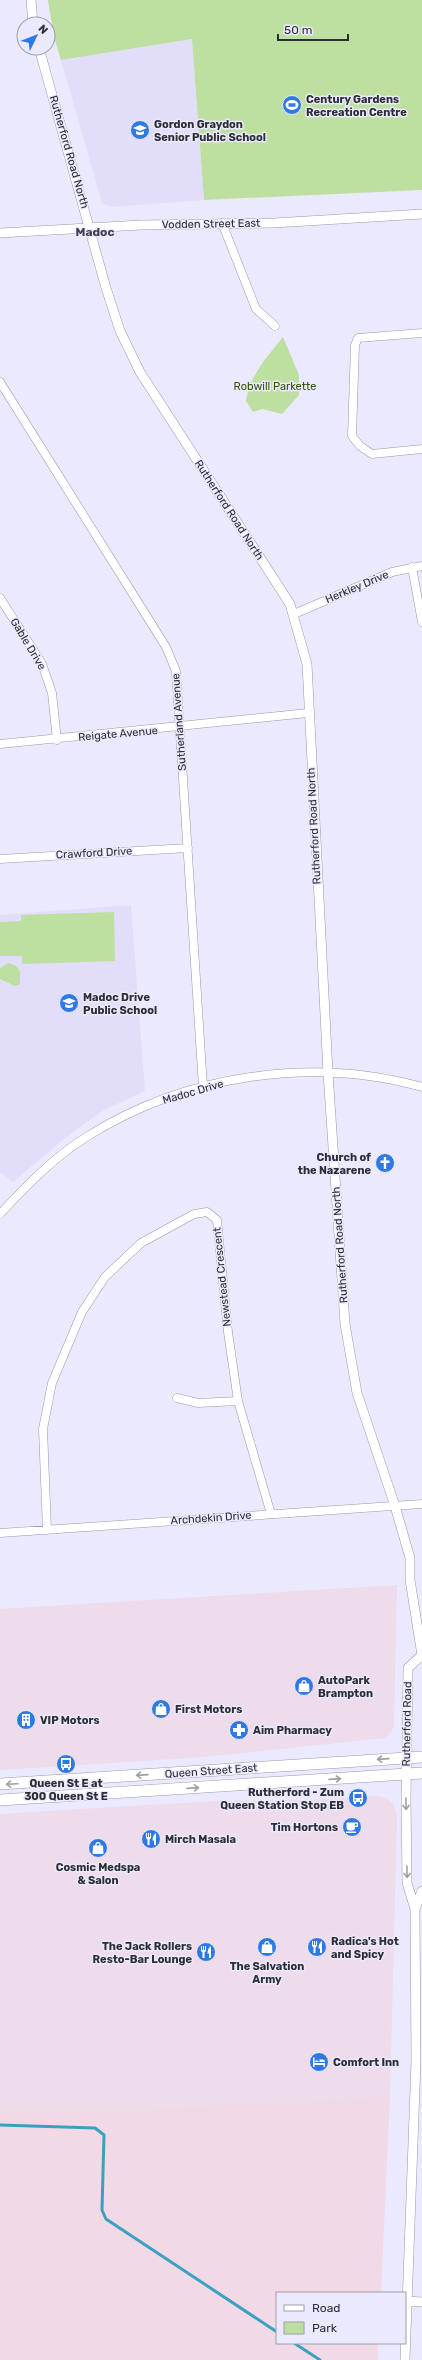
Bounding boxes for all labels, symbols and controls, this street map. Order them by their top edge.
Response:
north arrow [16,16,56,56]
scale bar [278,16,348,42]
text: N [35,22,50,37]
text: 50 m [284,23,312,37]
place label: Century Gardens Recreation Centre [306,93,407,119]
street label: Rutherford Road North [47,94,91,210]
sports icon: Century Gardens Recreation Centre [281,94,303,116]
place label: Gordon Graydon Senior Public School [154,118,266,144]
school or university icon: Gordon Graydon Senior Public School [129,119,151,141]
street label: Vodden Street East [162,217,261,231]
district label: Madoc [75,225,115,239]
park label: Robwill Parkette [234,380,316,393]
street label: Rutherford Road North [192,457,266,563]
street label: Herkley Drive [323,568,391,606]
street label: Gable Drive [7,616,49,672]
street label: Sutherland Avenue [169,673,189,771]
street label: Reigate Avenue [78,724,158,744]
street label: Rutherford Road North [304,767,324,885]
street label: Crawford Drive [55,845,133,861]
place label: Madoc Drive Public School [83,991,157,1017]
school or university icon: Madoc Drive Public School [58,992,80,1014]
street label: Madoc Drive [161,1077,225,1107]
place label: Church of the Nazarene [298,1151,371,1177]
church icon: Church of the Nazarene [374,1152,396,1174]
street label: Rutherford Road North [329,1186,351,1304]
street label: Newstead Crescent [210,1226,234,1327]
street label: Archdekin Drive [170,1509,252,1527]
place label: AutoPark Brampton [318,1674,373,1700]
shop icon: AutoPark Brampton [293,1675,315,1697]
street label: Rutherford Road [400,1681,414,1767]
shop icon: First Motors [150,1698,172,1720]
place label: First Motors [175,1703,242,1716]
building icon: VIP Motors [15,1709,37,1731]
place label: VIP Motors [40,1714,99,1727]
pharmacy icon: Aim Pharmacy [228,1719,250,1741]
place label: Aim Pharmacy [253,1724,332,1737]
bus stop icon: Queen St E at 300 Queen St E [55,1753,77,1775]
one-way arrow [377,1755,390,1762]
street label: Queen Street East [164,1761,258,1781]
one-way arrow [136,1772,149,1779]
one-way arrow [328,1776,341,1783]
place label: Queen St E at 300 Queen St E [24,1777,108,1803]
one-way arrow [6,1780,19,1787]
one-way arrow [186,1784,199,1791]
place label: Rutherford - Zum Queen Station Stop EB [220,1786,344,1812]
bus stop icon: Rutherford - Zum Queen Station Stop EB [347,1787,369,1809]
one-way arrow [402,1797,410,1810]
cafe icon: Tim Hortons [341,1816,363,1838]
place label: Tim Hortons [271,1821,338,1834]
restaurant icon: Mirch Masala [140,1828,162,1850]
place label: Mirch Masala [165,1833,236,1846]
shop icon: Cosmic Medspa & Salon [87,1837,109,1859]
place label: Cosmic Medspa & Salon [56,1861,140,1887]
one-way arrow [403,1865,411,1878]
place label: Radica's Hot and Spicy [331,1935,399,1961]
shop icon: The Salvation Army [256,1936,278,1958]
restaurant icon: Radica's Hot and Spicy [306,1936,328,1958]
place label: The Jack Rollers Resto-Bar Lounge [93,1940,192,1966]
restaurant icon: The Jack Rollers Resto-Bar Lounge [195,1941,217,1963]
place label: The Salvation Army [230,1960,304,1986]
hotel icon: Comfort Inn [308,2051,330,2073]
place label: Comfort Inn [333,2056,399,2069]
legend [276,2292,406,2344]
text: Road [312,2301,340,2315]
text: Park [312,2321,338,2335]

